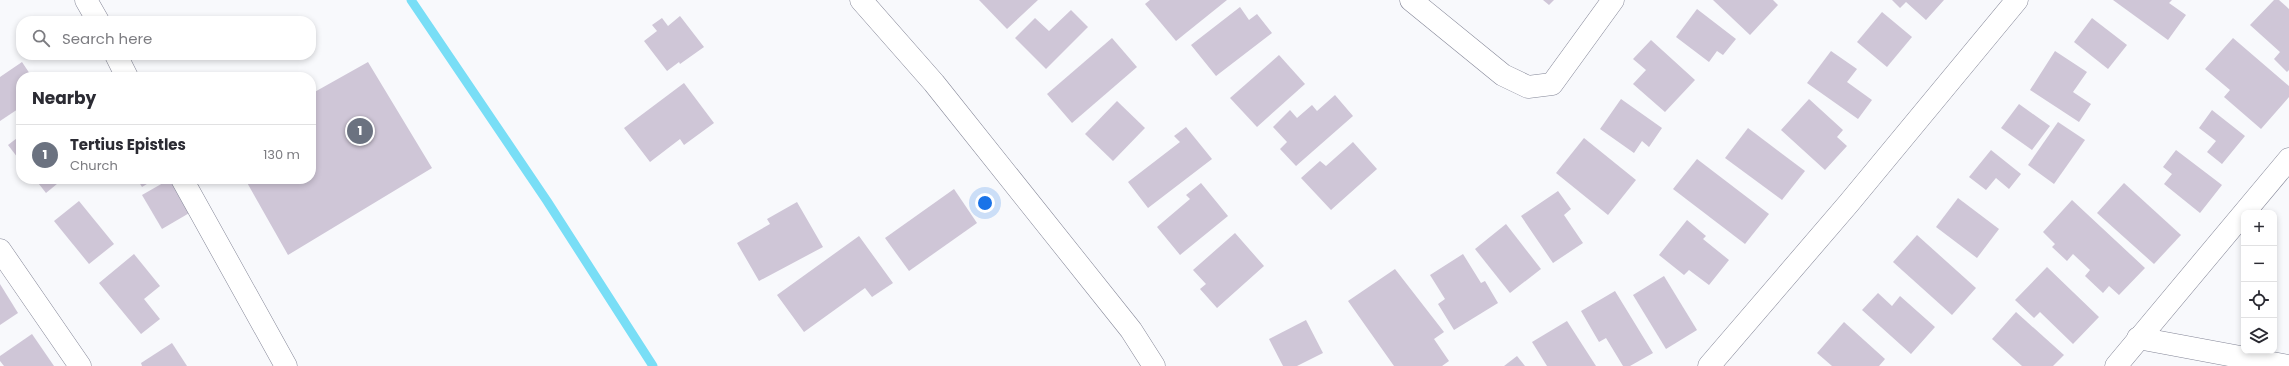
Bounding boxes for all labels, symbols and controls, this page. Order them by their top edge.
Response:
search box [16,16,316,60]
icon: search [30,27,52,49]
text: Search here [62,28,152,49]
text: Nearby [32,86,96,110]
pin: 1 [347,116,373,146]
text: Tertius Epistles [70,134,186,155]
text: 1 [43,145,47,164]
text: 130 m [263,145,300,164]
text: Church [70,156,118,175]
your location [975,193,995,213]
map controls [2241,210,2277,354]
button: + [2241,210,2277,246]
button: − [2241,246,2277,282]
button: locate [2241,282,2277,318]
button: layers [2241,318,2277,354]

